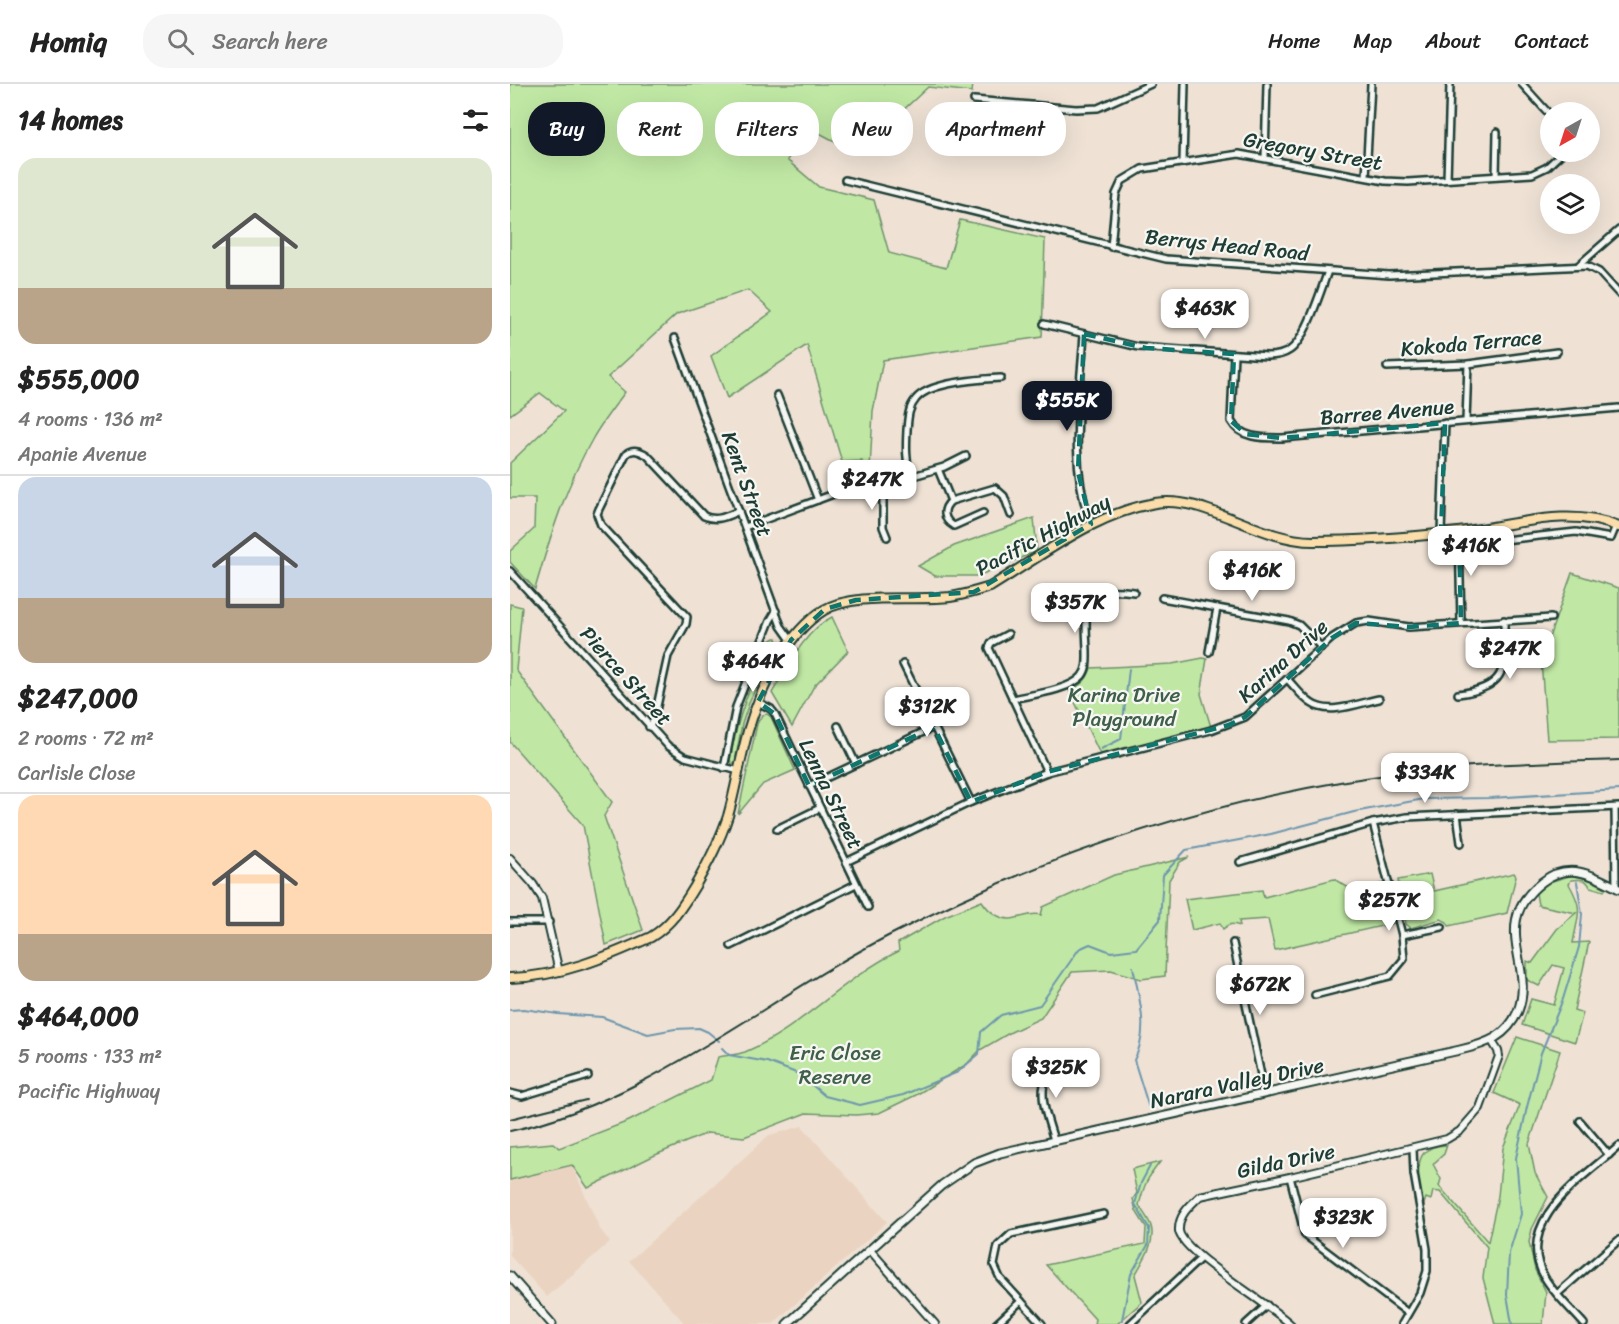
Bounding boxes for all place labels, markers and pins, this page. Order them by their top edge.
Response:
pin: $463K [1163,289,1247,340]
pin: $555K [1025,381,1109,432]
pin: $247K [830,460,914,511]
pin: $416K [1429,526,1513,577]
pin: $416K [1210,551,1294,602]
pin: $357K [1033,583,1117,634]
pin: $247K [1468,629,1552,680]
pin: $464K [711,642,795,693]
pin: $312K [885,687,969,738]
pin: $334K [1383,753,1467,804]
pin: $257K [1347,881,1431,932]
pin: $672K [1218,965,1302,1016]
pin: $325K [1014,1048,1098,1099]
pin: $323K [1301,1198,1385,1249]

